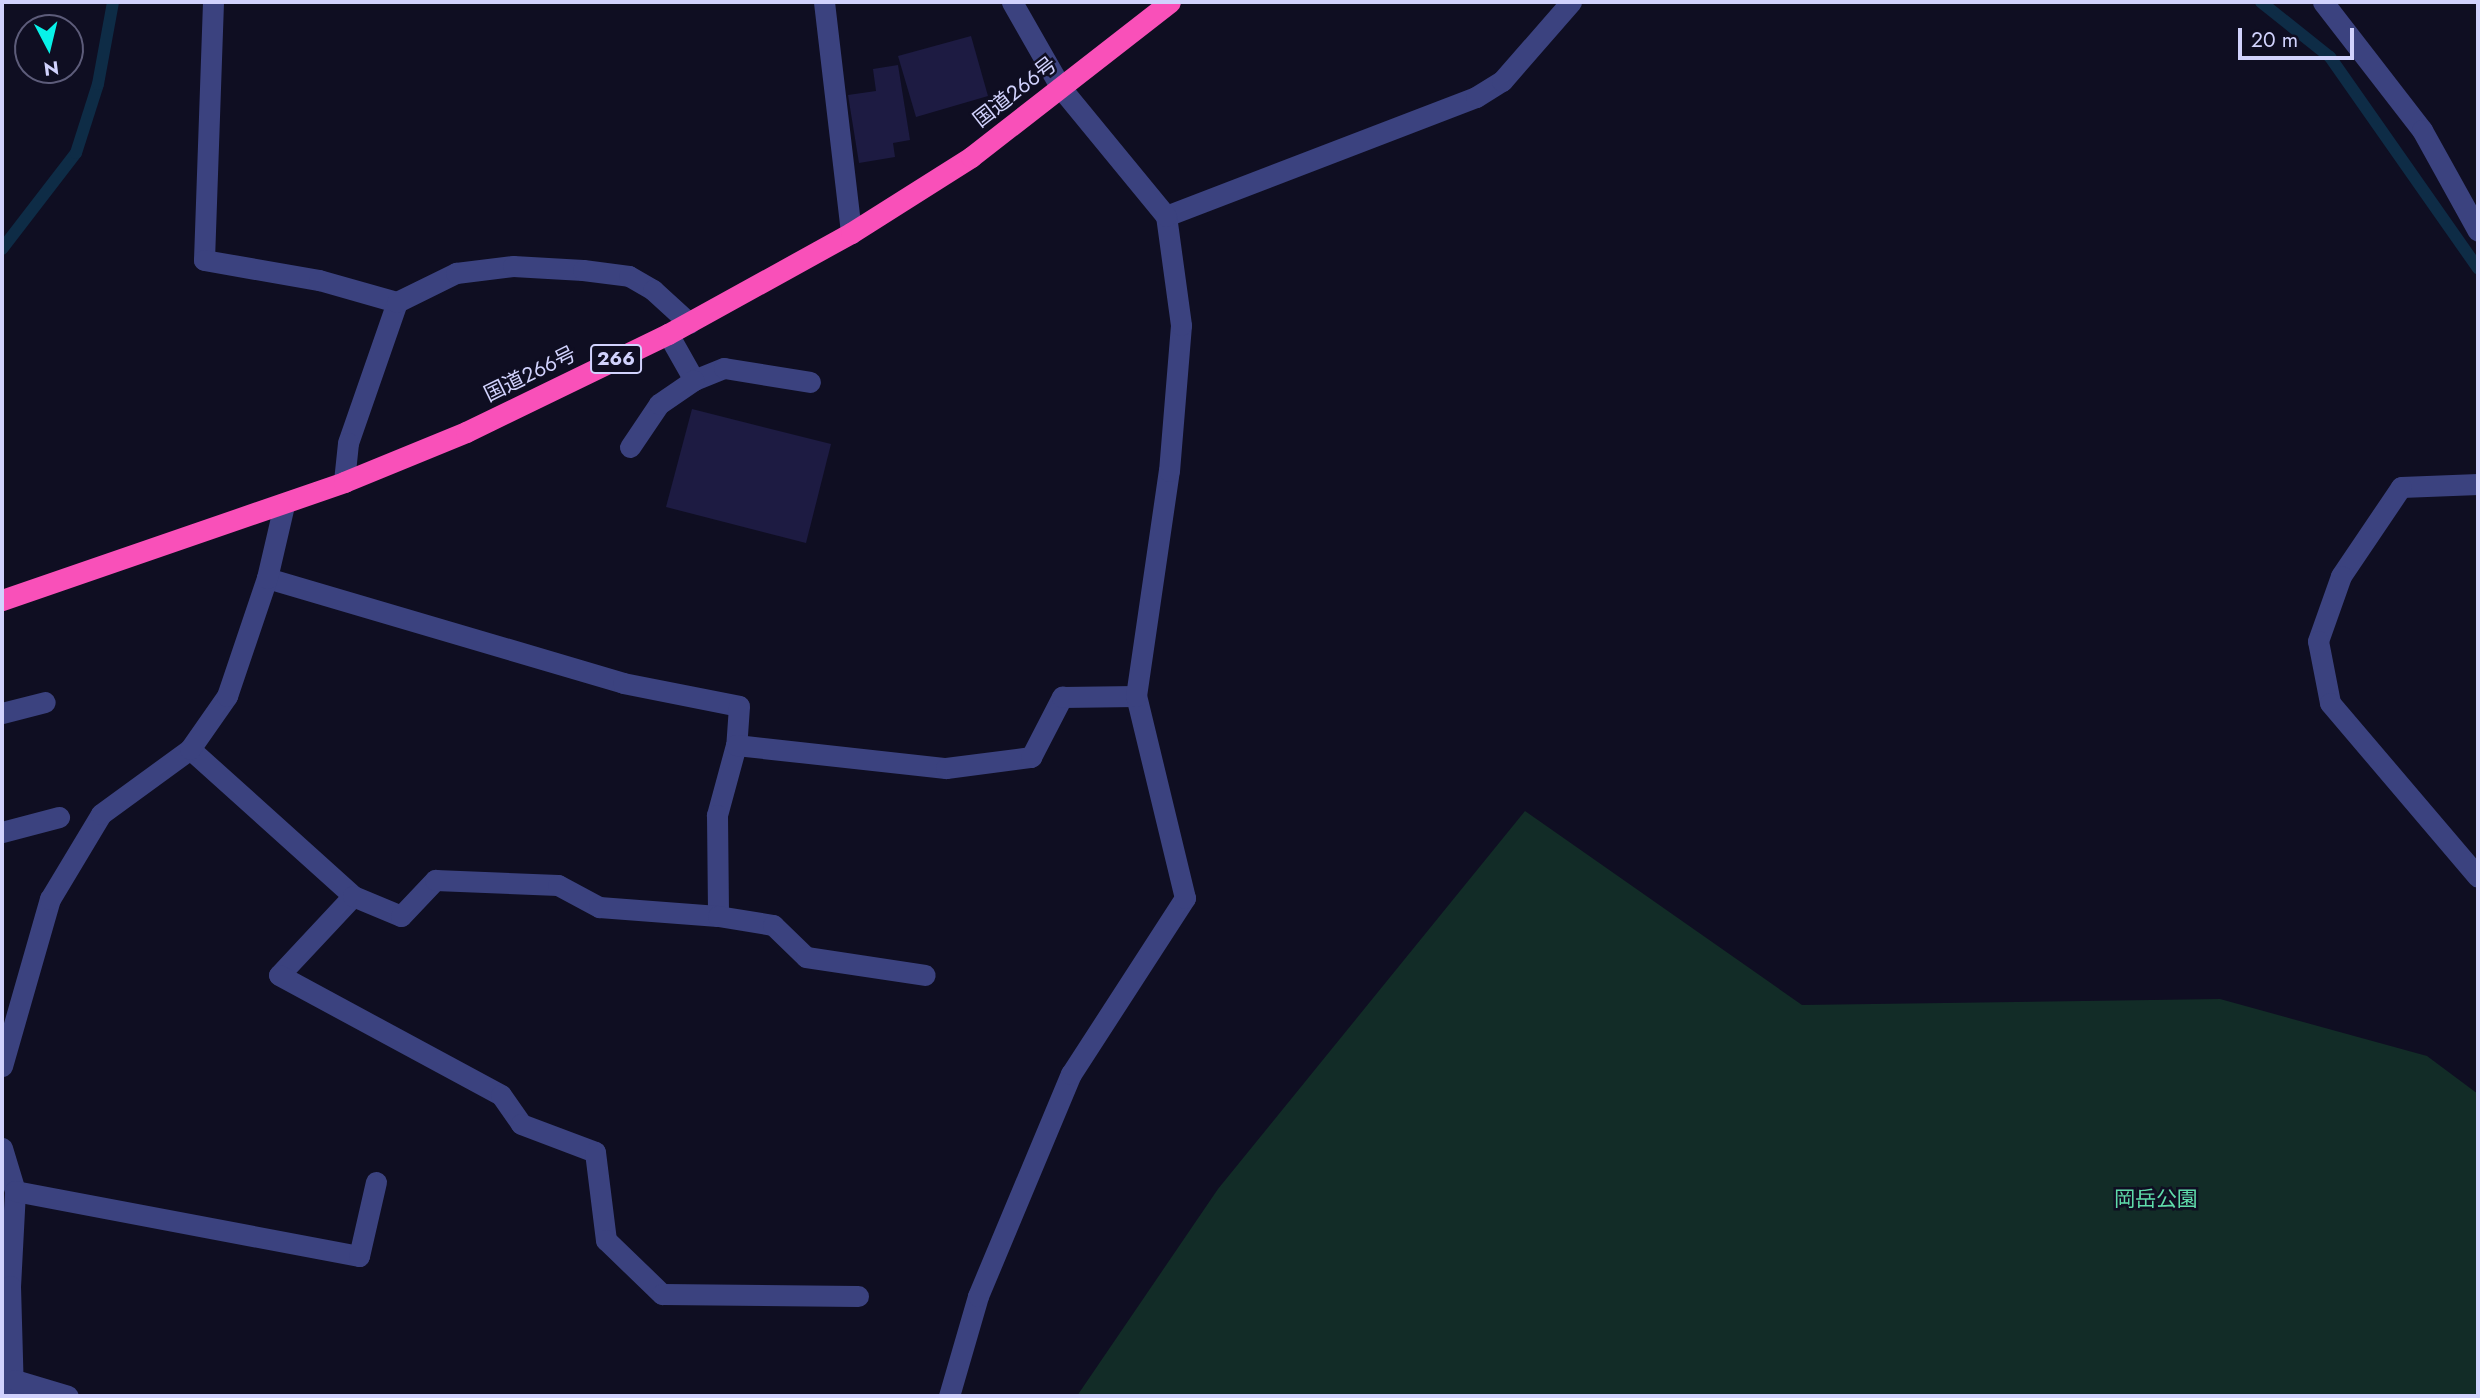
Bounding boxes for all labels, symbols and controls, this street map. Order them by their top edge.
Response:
north arrow [14,14,84,84]
scale bar [2242,14,2358,58]
text: 20 m [2251,25,2298,55]
street label: 国道266号 [968,52,1062,132]
text: N [42,54,61,83]
street label: 国道266号 [480,341,580,407]
road number: 266 [590,344,642,374]
park label: 岡岳公園 [2114,1186,2198,1212]

